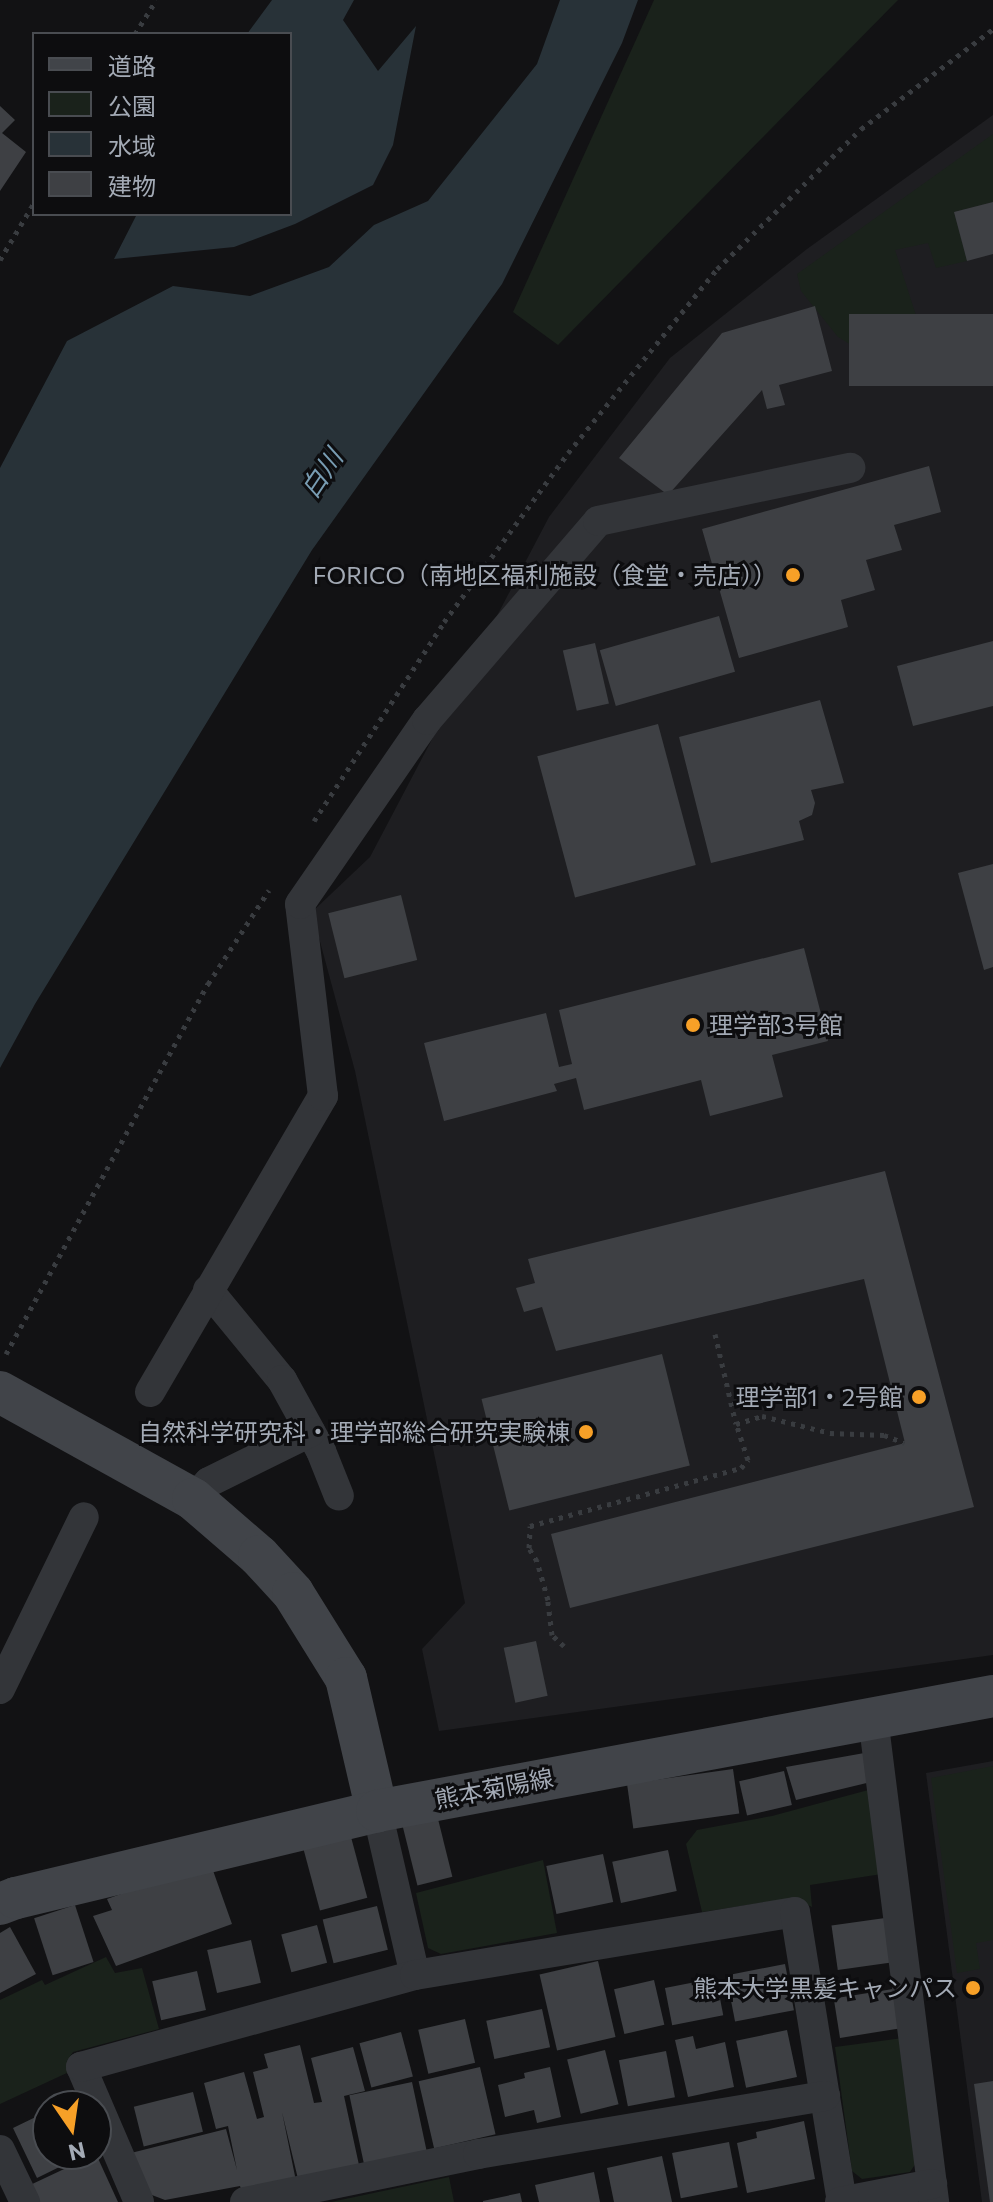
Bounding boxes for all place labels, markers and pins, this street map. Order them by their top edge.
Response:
place label: FORICO（南地区福利施設（食堂・売店）） [313,561,777,589]
marker: FORICO（南地区福利施設（食堂・売店）） [784,566,802,584]
place label: 理学部3号館 [709,1011,843,1039]
marker: 理学部3号館 [684,1016,702,1034]
place label: 理学部1・2号館 [735,1383,903,1411]
marker: 理学部1・2号館 [910,1388,928,1406]
place label: 自然科学研究科・理学部総合研究実験棟 [138,1418,570,1446]
marker: 自然科学研究科・理学部総合研究実験棟 [577,1423,595,1441]
place label: 熊本大学黒髪キャンパス [693,1974,957,2002]
marker: 熊本大学黒髪キャンパス [964,1979,982,1997]

